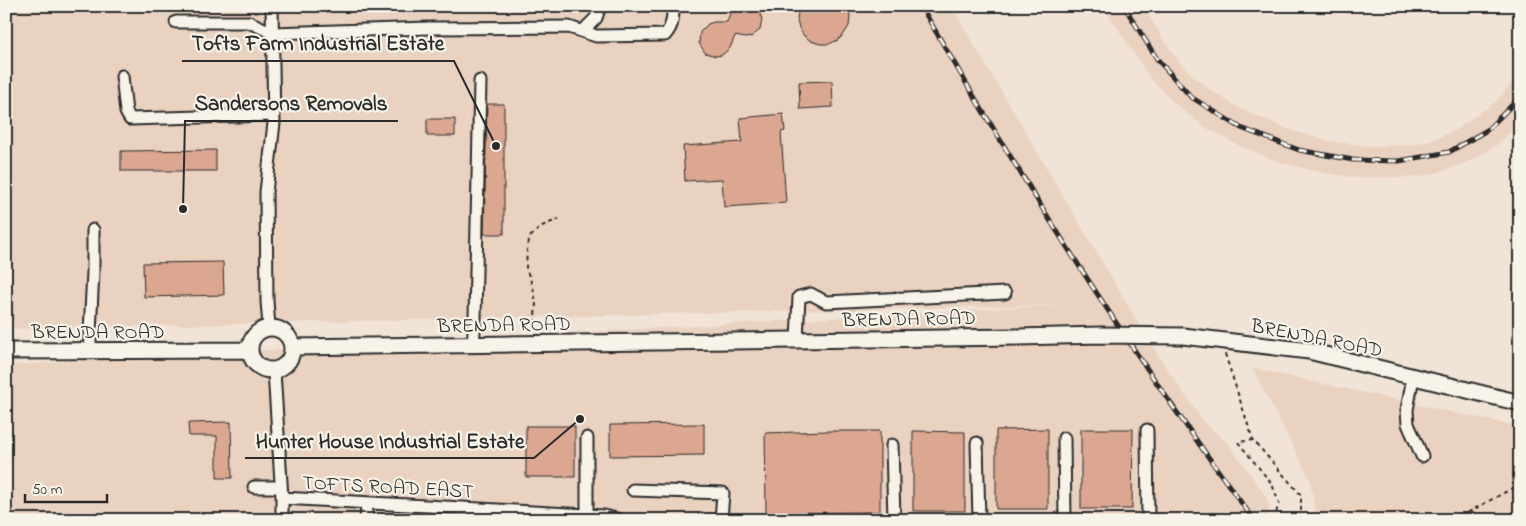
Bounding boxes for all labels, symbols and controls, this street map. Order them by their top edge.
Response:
callout: Tofts Farm Industrial Estate [182,25,454,61]
text: Tofts Farm Industrial Estate [192,30,445,60]
callout: Sandersons Removals [185,85,398,121]
text: Sandersons Removals [195,90,388,120]
street label: BRENDA ROAD [841,305,976,336]
street label: BRENDA ROAD [436,311,571,342]
street label: BRENDA ROAD [1247,312,1385,366]
street label: BRENDA ROAD [30,319,165,348]
callout: Hunter House Industrial Estate [245,422,534,458]
text: Hunter House Industrial Estate [256,428,525,458]
street label: TOFTS ROAD EAST [301,470,474,507]
scale bar [25,471,108,503]
text: 50 m [32,479,63,501]

